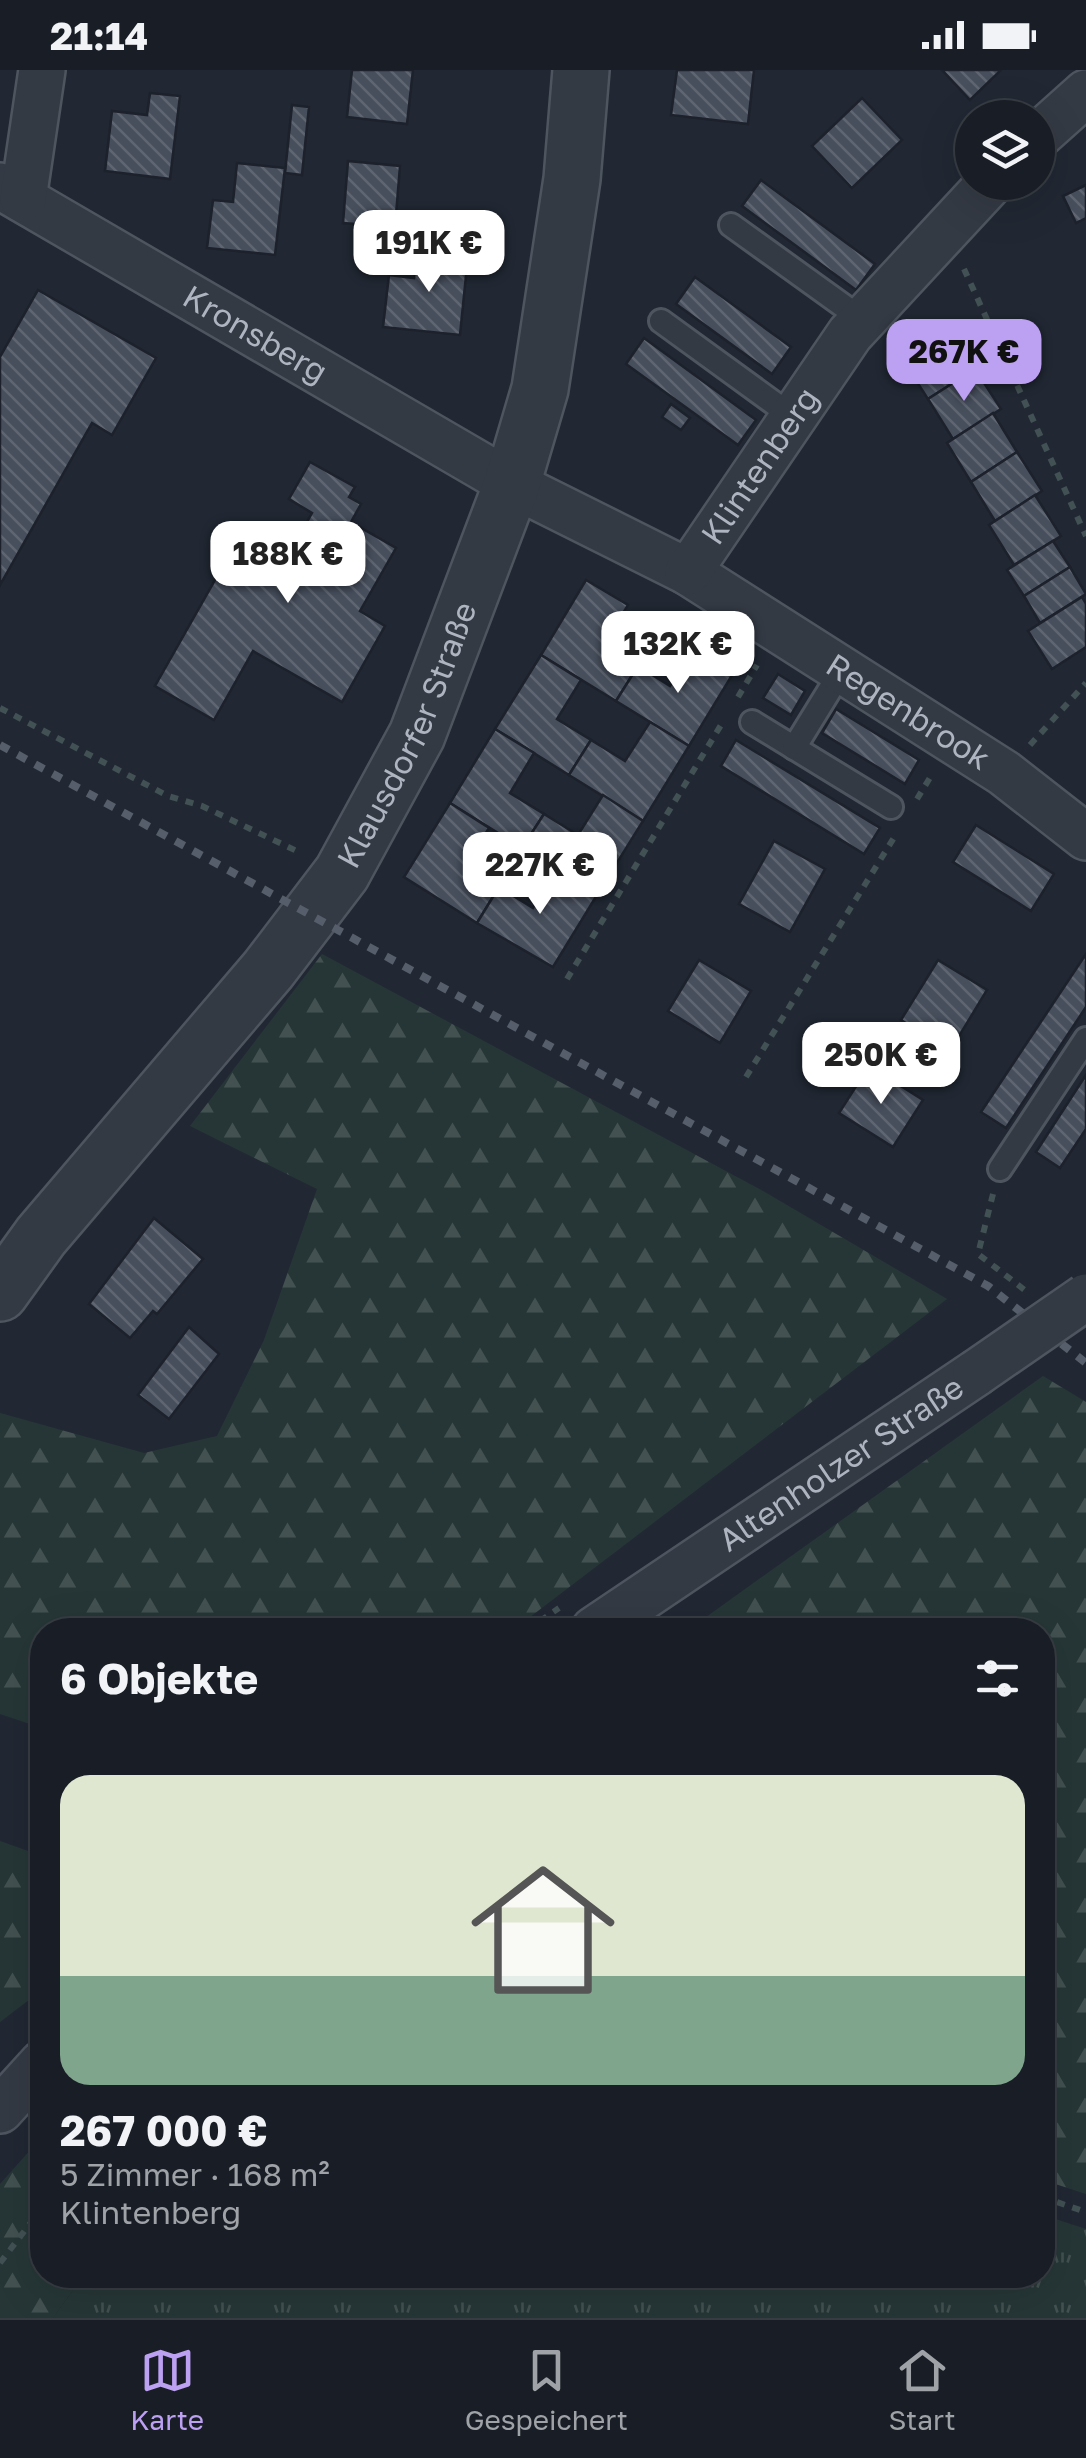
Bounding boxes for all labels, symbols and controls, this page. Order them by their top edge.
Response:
text: 21:14 [50,13,148,58]
map controls [955,100,1055,200]
button: layers [955,100,1055,200]
pin: 191K € [348,210,510,295]
text: 191K € [375,223,483,261]
street label: Kronsberg [177,277,334,390]
pin: 267K € [883,319,1045,404]
text: 267K € [908,332,1020,370]
street label: Klintenberg [693,380,826,551]
pin: 188K € [207,521,369,606]
text: 188K € [232,534,344,572]
street label: Klausdorfer Straße [329,597,484,874]
pin: 132K € [597,611,759,696]
text: 132K € [623,624,733,662]
street label: Regenbrook [820,645,997,777]
pin: 227K € [459,832,621,917]
text: 227K € [485,845,595,883]
pin: 250K € [800,1022,962,1107]
text: 250K € [824,1035,938,1073]
street label: Altenholzer Straße [711,1367,970,1559]
icon: filters [970,1651,1025,1706]
text: 6 Objekte [60,1653,258,1703]
icon: home [453,1840,633,2020]
text: 267 000 € [60,2105,268,2155]
text: 5 Zimmer · 168 m² [60,2155,330,2193]
text: Klintenberg [60,2193,241,2231]
tab: Karte [130,2343,204,2436]
tab: Gespeichert [465,2343,628,2436]
tab: Start [889,2343,956,2436]

